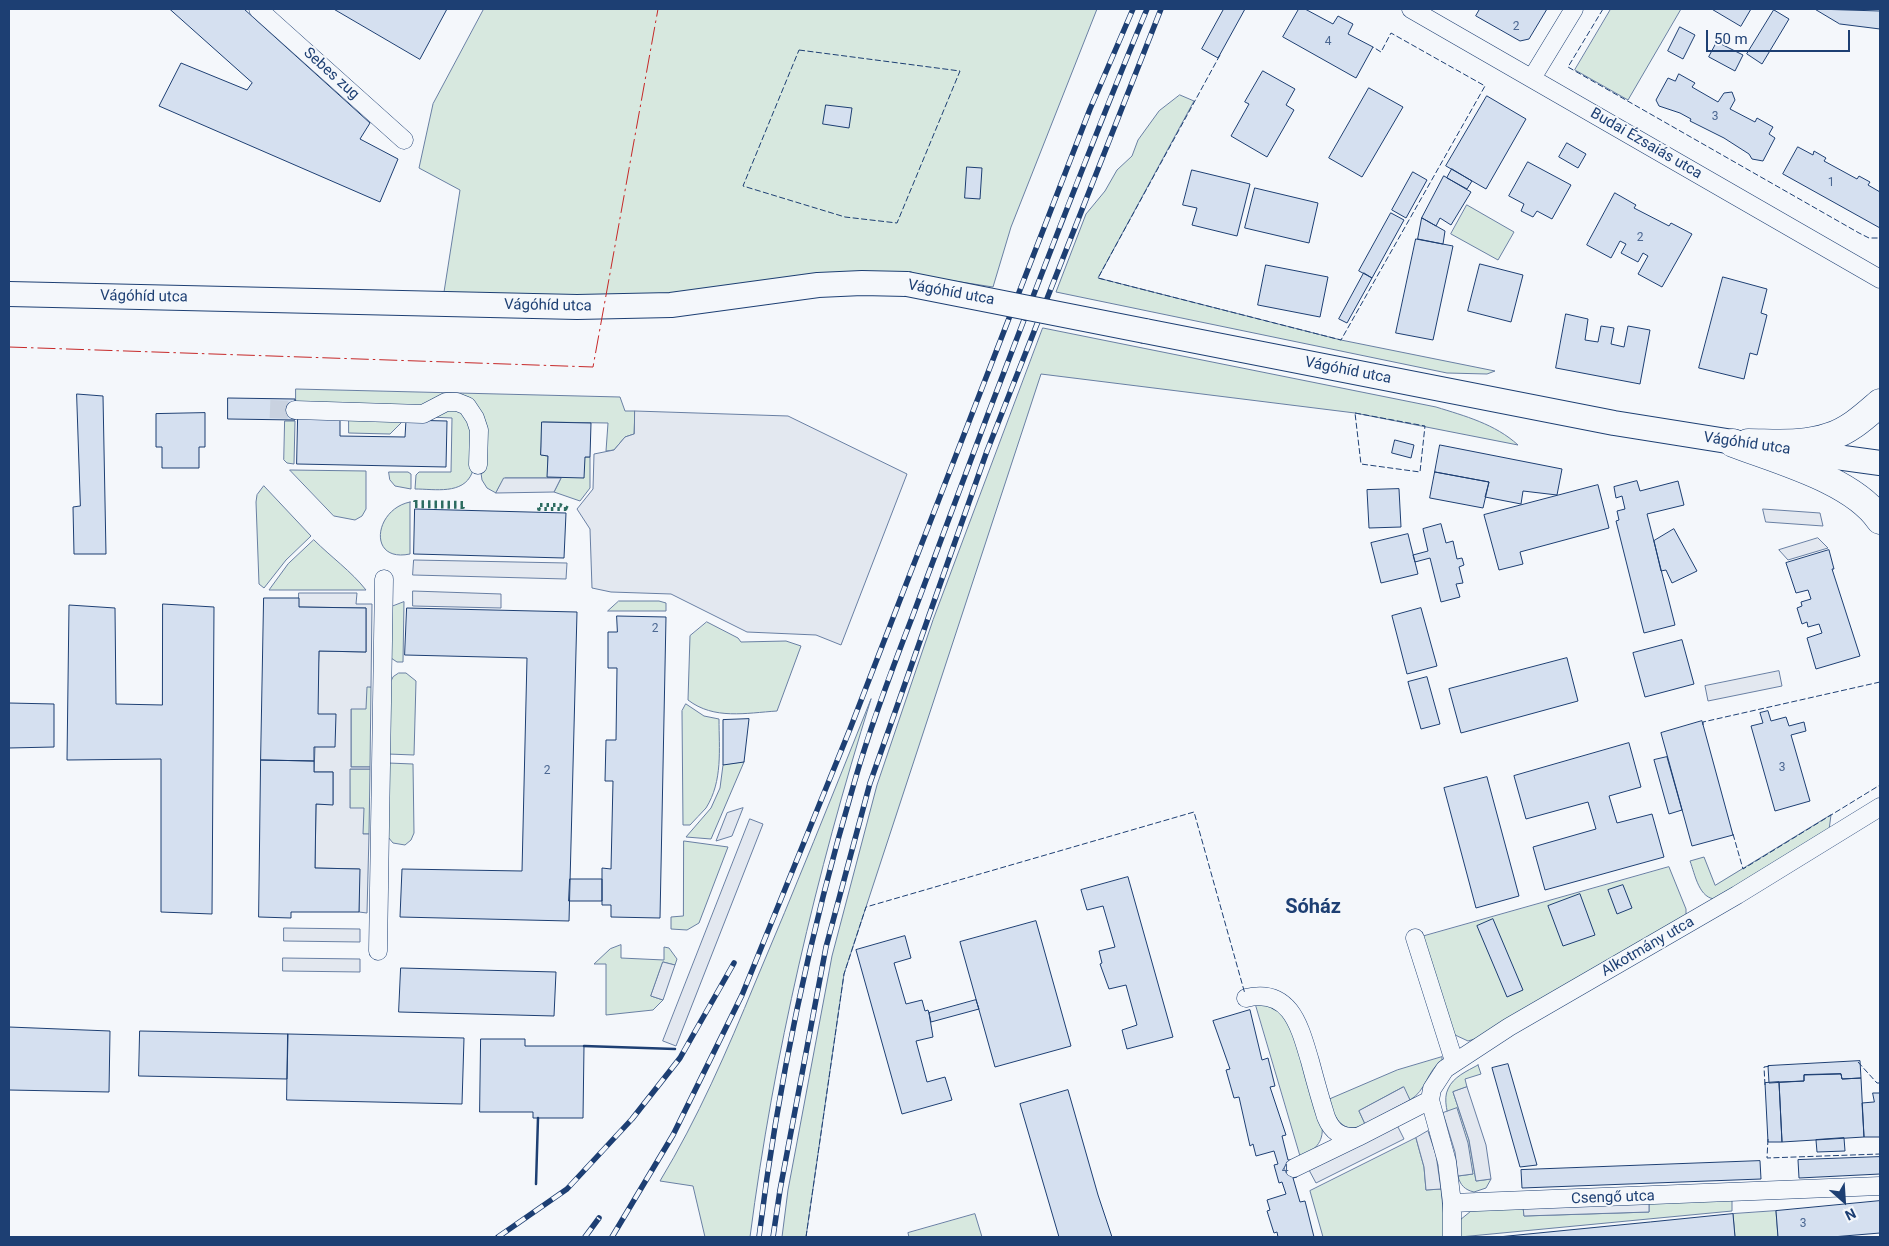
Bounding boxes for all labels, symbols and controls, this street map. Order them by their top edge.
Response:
house number: 2 [1513,20,1519,34]
scale bar [1709,20,1853,52]
text: 50 m [1714,30,1748,48]
house number: 4 [1325,35,1331,49]
street label: Sebes zug [299,44,363,104]
street label: Budai Ézsaiás utca [1587,105,1705,183]
house number: 3 [1712,110,1718,124]
house number: 1 [1828,176,1834,190]
house number: 2 [1637,231,1643,245]
street label: Vágóhíd utca [906,277,996,309]
street label: Vágóhíd utca [100,287,188,307]
street label: Vágóhíd utca [504,296,592,316]
street label: Vágóhíd utca [1303,354,1393,388]
street label: Vágóhíd utca [1702,429,1792,459]
house number: 2 [652,622,658,636]
house number: 3 [1779,761,1785,775]
house number: 2 [544,764,550,778]
district label: Sóház [1285,896,1341,920]
street label: Alkotmány utca [1598,913,1698,981]
house number: 4 [1282,1163,1288,1177]
north arrow [1819,1176,1869,1226]
street label: Csengő utca [1571,1188,1655,1208]
text: N [1843,1205,1859,1224]
house number: 3 [1800,1217,1806,1231]

